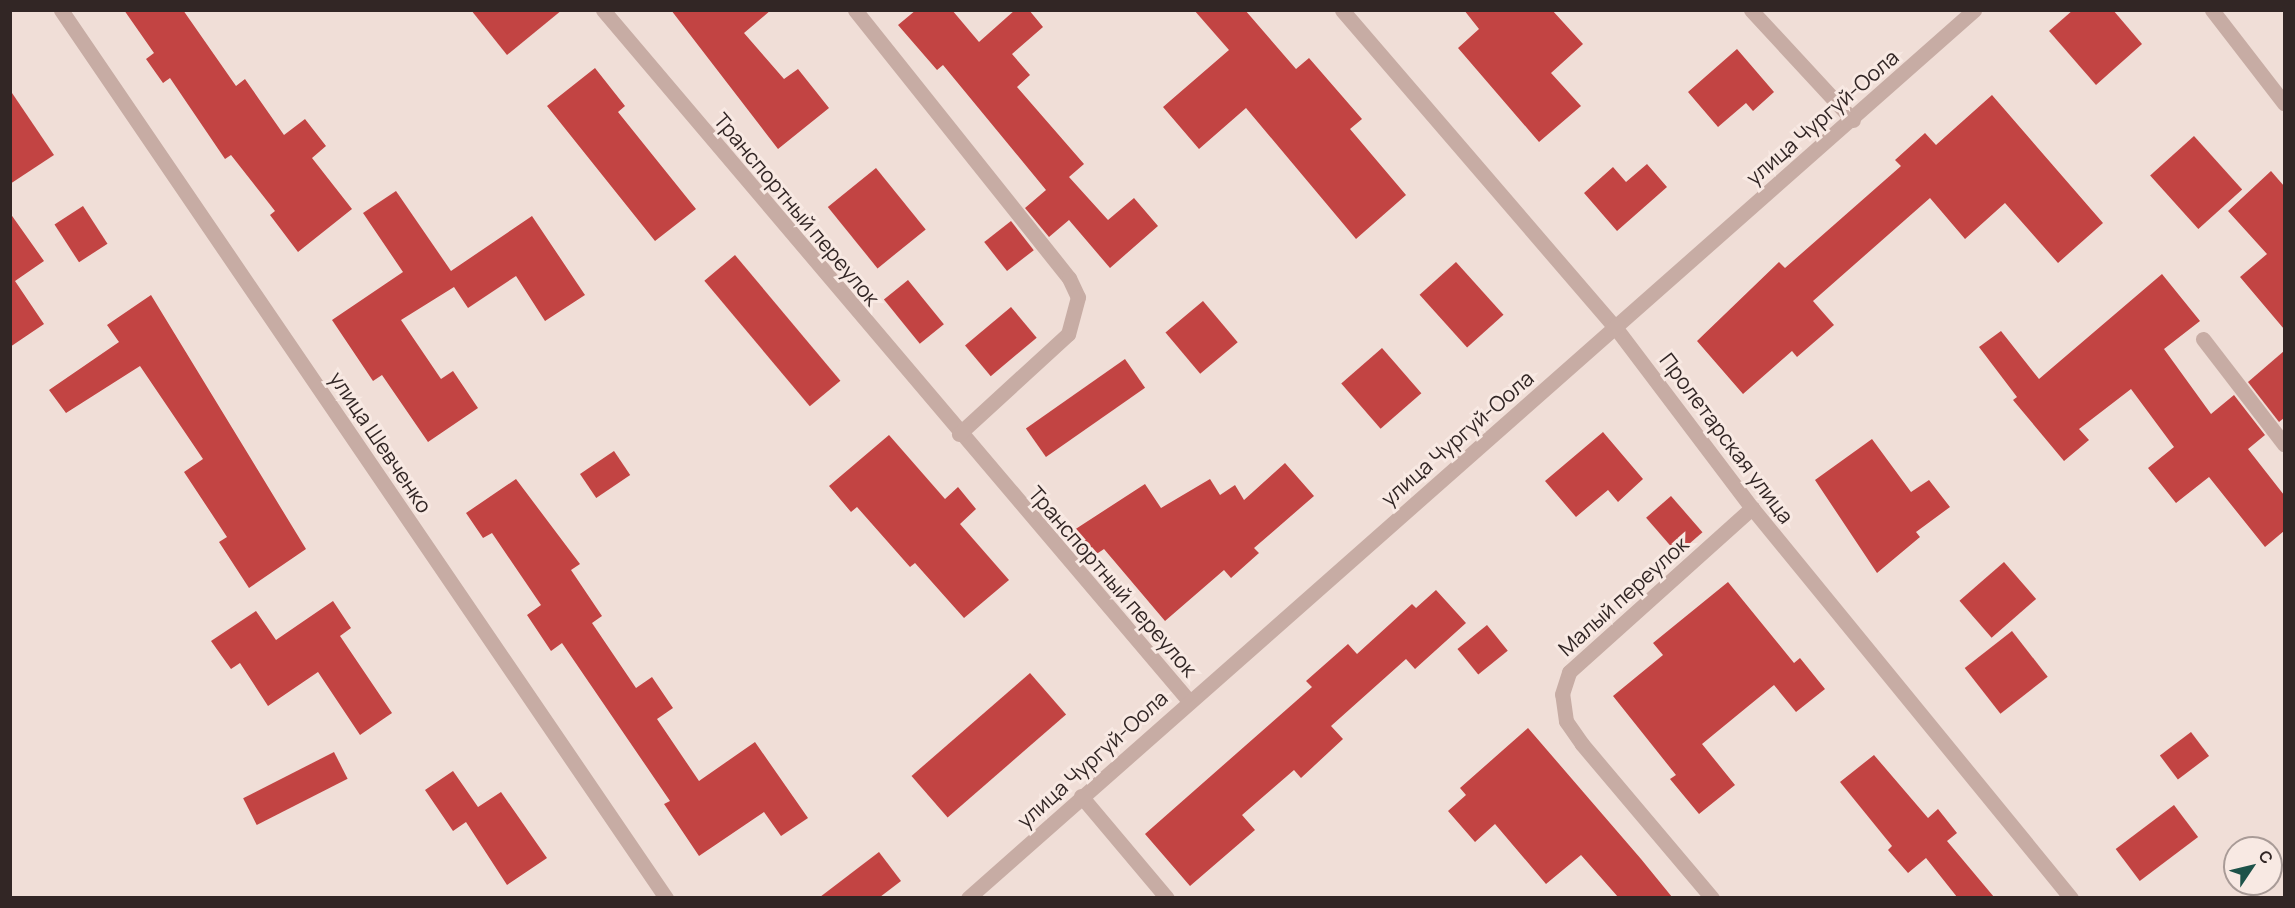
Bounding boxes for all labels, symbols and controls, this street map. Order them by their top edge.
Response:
street label: улица Чургуй-Оола [1741,44,1903,190]
street label: Транспортный переулок [709,107,885,311]
street label: Пролетарская улица [1655,348,1799,528]
street label: улица Чургуй-Оола [1376,365,1538,511]
street label: улица Шевченко [324,367,438,517]
street label: Транспортный переулок [1023,481,1203,681]
street label: Малый переулок [1553,531,1693,661]
street label: улица Чургуй-Оола [1012,685,1172,833]
north arrow [2223,836,2283,896]
text: С [2254,846,2279,868]

